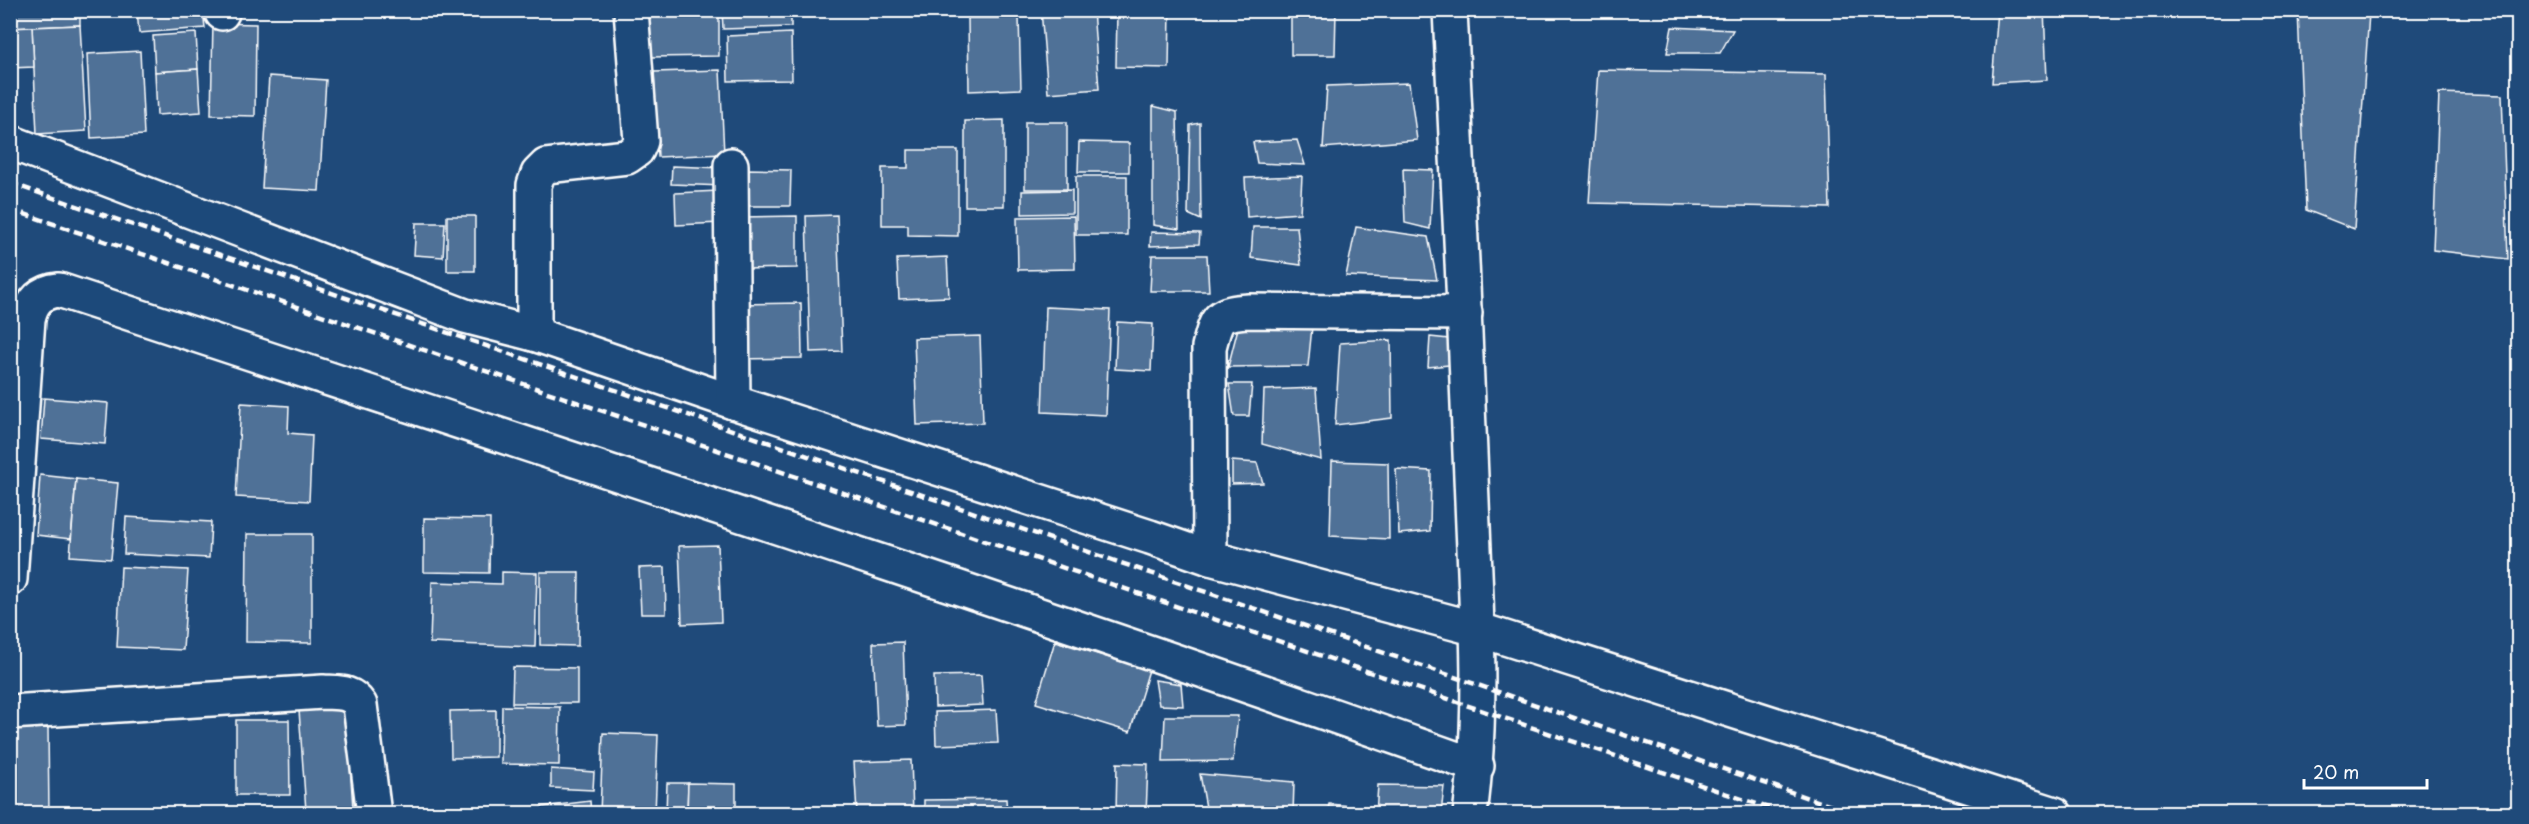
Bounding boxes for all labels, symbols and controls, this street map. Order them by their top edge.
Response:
scale bar [2304,752,2427,790]
text: 20 m [2313,758,2359,785]

